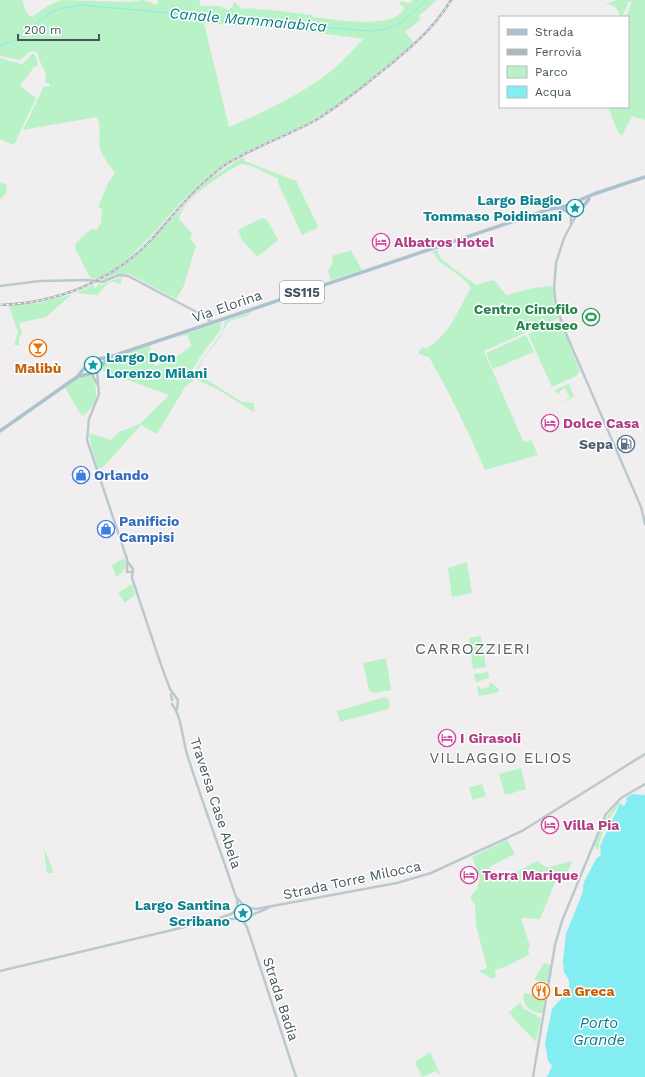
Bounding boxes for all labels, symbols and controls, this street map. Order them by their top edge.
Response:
water label: Canale Mammaiabica [169,4,327,36]
scale bar [18,16,99,42]
legend [499,16,629,108]
text: 200 m [24,23,61,37]
text: Strada [535,25,574,39]
text: Ferrovia [535,45,582,59]
text: Parco [535,65,568,79]
text: Acqua [535,85,571,99]
place label: Largo Biagio Tommaso Poidimani [423,192,562,224]
place icon: Largo Biagio Tommaso Poidimani [565,198,585,218]
hotel icon: Albatros Hotel [371,232,391,252]
place label: Albatros Hotel [394,234,494,250]
road number: SS115 [280,281,324,303]
street label: Via Elorina [190,287,264,325]
place label: Centro Cinofilo Aretuseo [474,301,578,333]
sports icon: Centro Cinofilo Aretuseo [581,307,601,327]
bar icon: Malibù [28,338,48,358]
place label: Largo Don Lorenzo Milani [106,349,207,381]
place icon: Largo Don Lorenzo Milani [83,355,103,375]
place label: Malibù [15,360,61,376]
hotel icon: Dolce Casa [540,413,560,433]
place label: Dolce Casa [563,415,640,431]
fuel station icon: Sepa [616,434,636,454]
place label: Sepa [579,436,614,452]
shop icon: Orlando [71,465,91,485]
place label: Orlando [94,467,149,483]
place label: Panificio Campisi [119,513,180,545]
shop icon: Panificio Campisi [96,519,116,539]
district label: CARROZZIERI [415,639,531,658]
hotel icon: I Girasoli [437,728,457,748]
place label: I Girasoli [460,730,521,746]
street label: Traversa Case Abela [187,736,245,871]
district label: VILLAGGIO ELIOS [430,749,572,767]
hotel icon: Villa Pia [540,815,560,835]
place label: Villa Pia [563,817,620,833]
street label: Strada Torre Milocca [282,858,422,902]
hotel icon: Terra Marique [459,865,479,885]
place label: Terra Marique [482,867,578,883]
place label: Largo Santina Scribano [135,897,231,929]
place icon: Largo Santina Scribano [233,903,253,923]
street label: Strada Badia [260,955,302,1043]
restaurant icon: La Greca [531,981,551,1001]
place label: La Greca [554,983,616,999]
water label: Porto Grande [573,1014,625,1049]

